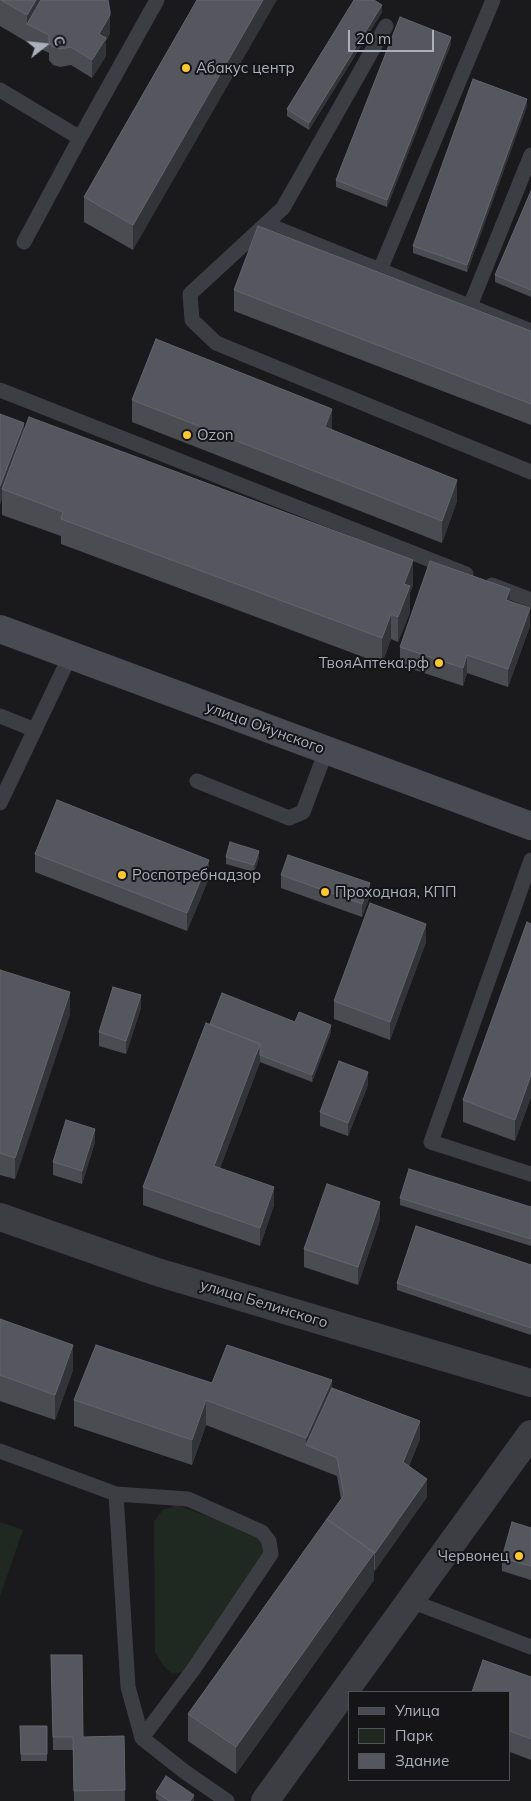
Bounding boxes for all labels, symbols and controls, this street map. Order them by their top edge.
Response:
north arrow [20,20,70,70]
scale bar [351,20,437,52]
text: 20 m [356,29,391,48]
text: С [49,34,69,48]
place label: Абакус центр [196,59,295,77]
marker: Абакус центр [180,62,192,74]
place label: Ozon [197,426,234,444]
marker: Ozon [181,429,193,441]
place label: ТвояАптека.рф [319,654,429,672]
marker: ТвояАптека.рф [433,657,445,669]
street label: улица Ойунского [203,698,327,758]
place label: Роспотребнадзор [132,866,261,884]
marker: Роспотребнадзор [116,869,128,881]
place label: Проходная, КПП [335,883,457,901]
marker: Проходная, КПП [319,886,331,898]
street label: улица Белинского [198,1276,330,1332]
place label: Червонец [438,1547,509,1565]
marker: Червонец [513,1550,525,1562]
legend [348,1691,511,1781]
text: Улица [395,1701,440,1720]
text: Парк [395,1726,433,1745]
text: Здание [395,1751,449,1770]

